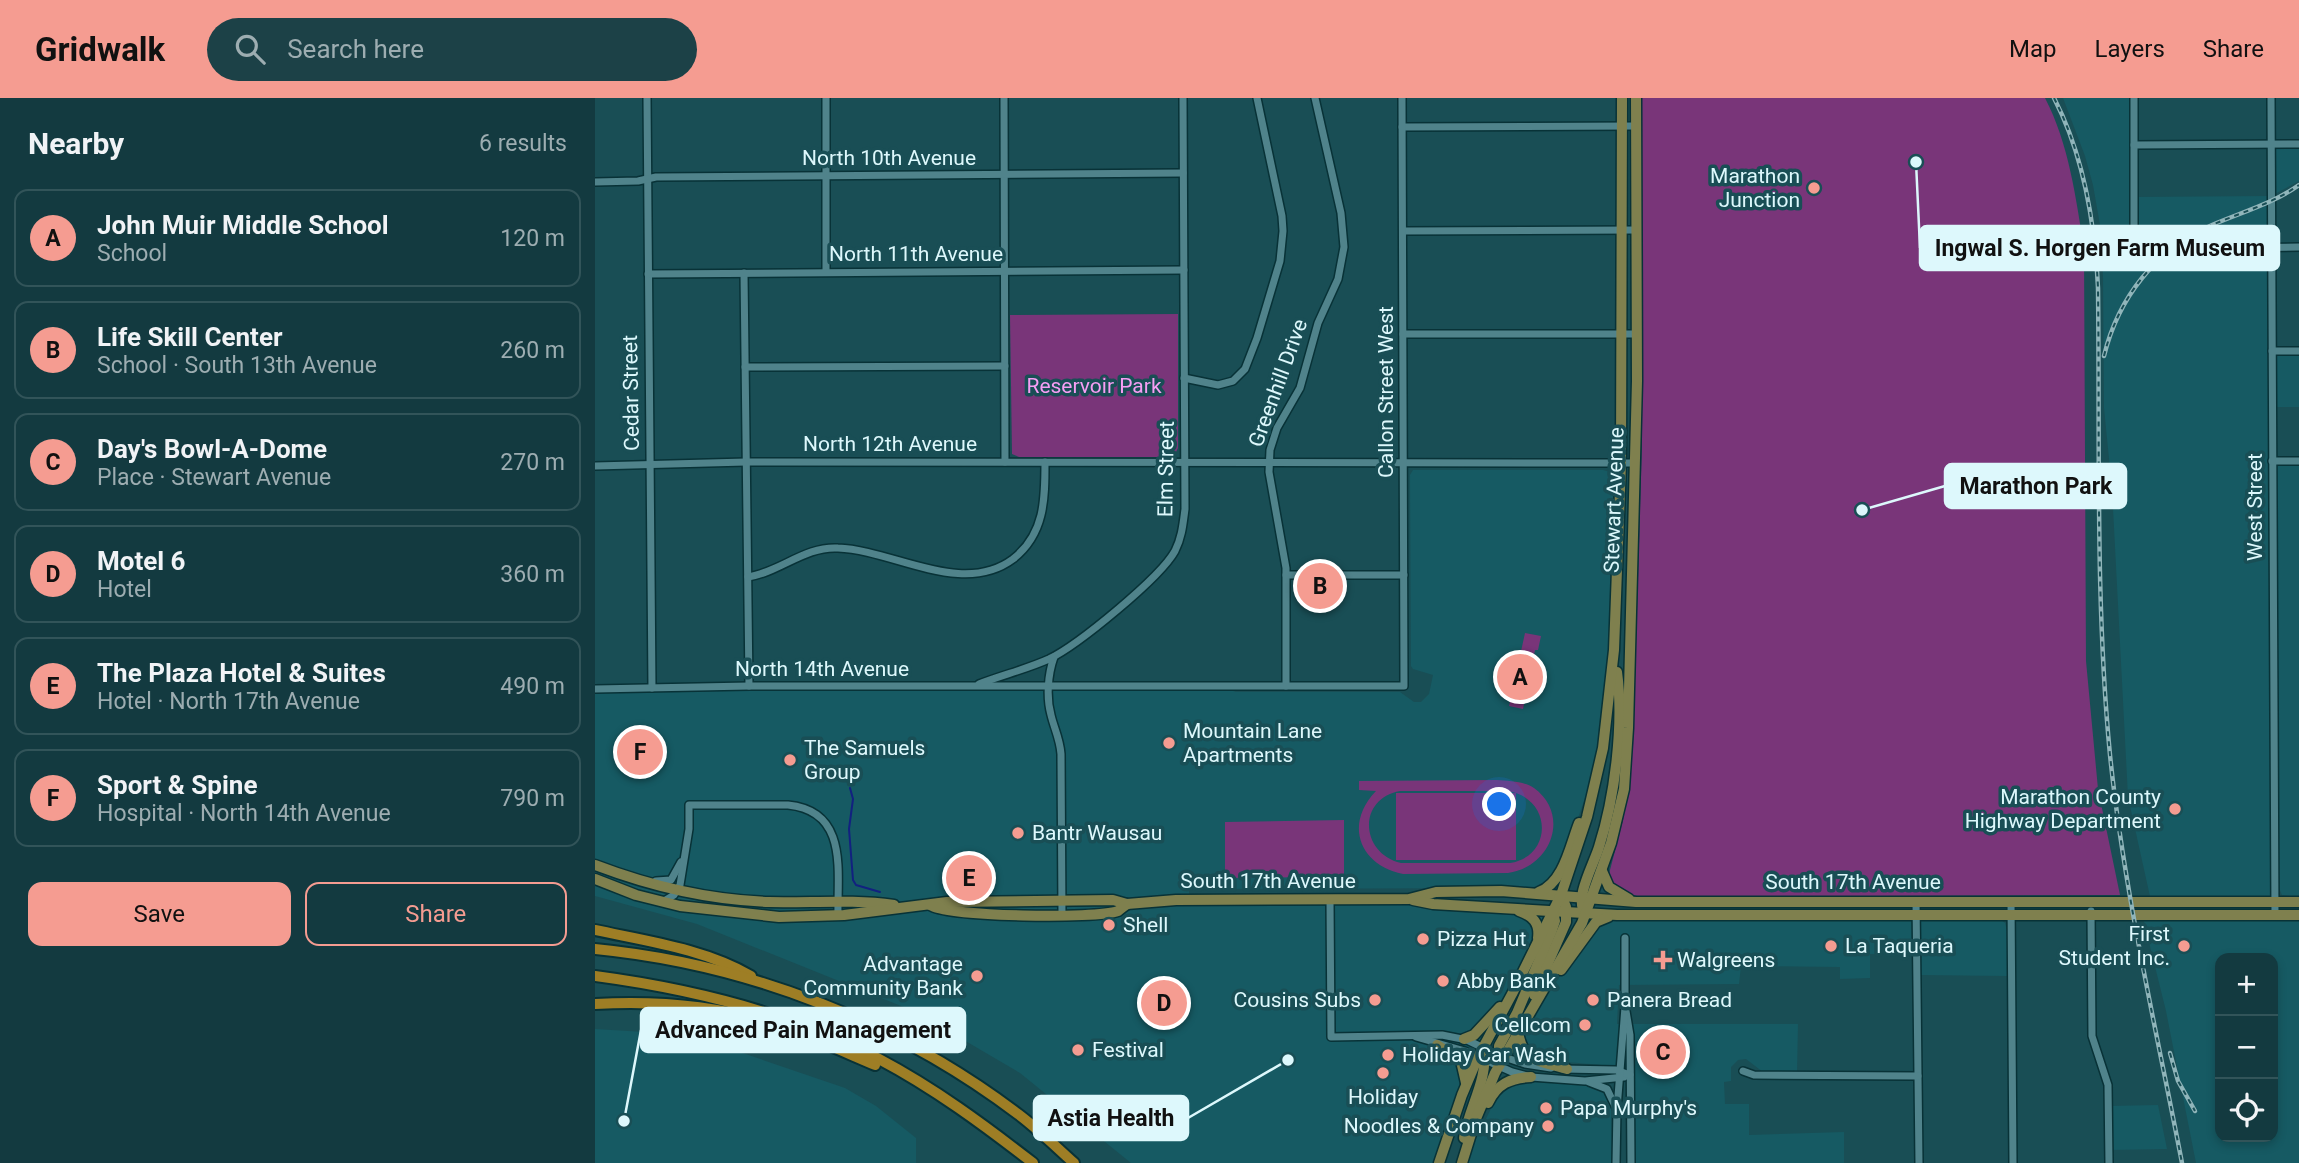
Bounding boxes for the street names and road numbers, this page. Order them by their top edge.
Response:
street label: North 10th Avenue [802,146,976,170]
street label: North 11th Avenue [829,242,1003,266]
street label: Callon Street West [1374,306,1398,478]
street label: Greenhill Drive [1244,316,1312,450]
street label: Cedar Street [618,335,644,451]
street label: Elm Street [1153,421,1179,517]
street label: Stewart Avenue [1599,427,1629,573]
street label: North 12th Avenue [803,432,977,456]
street label: West Street [2243,453,2267,561]
street label: North 14th Avenue [735,657,909,681]
street label: South 17th Avenue [1180,869,1356,893]
street label: South 17th Avenue [1765,870,1941,894]

